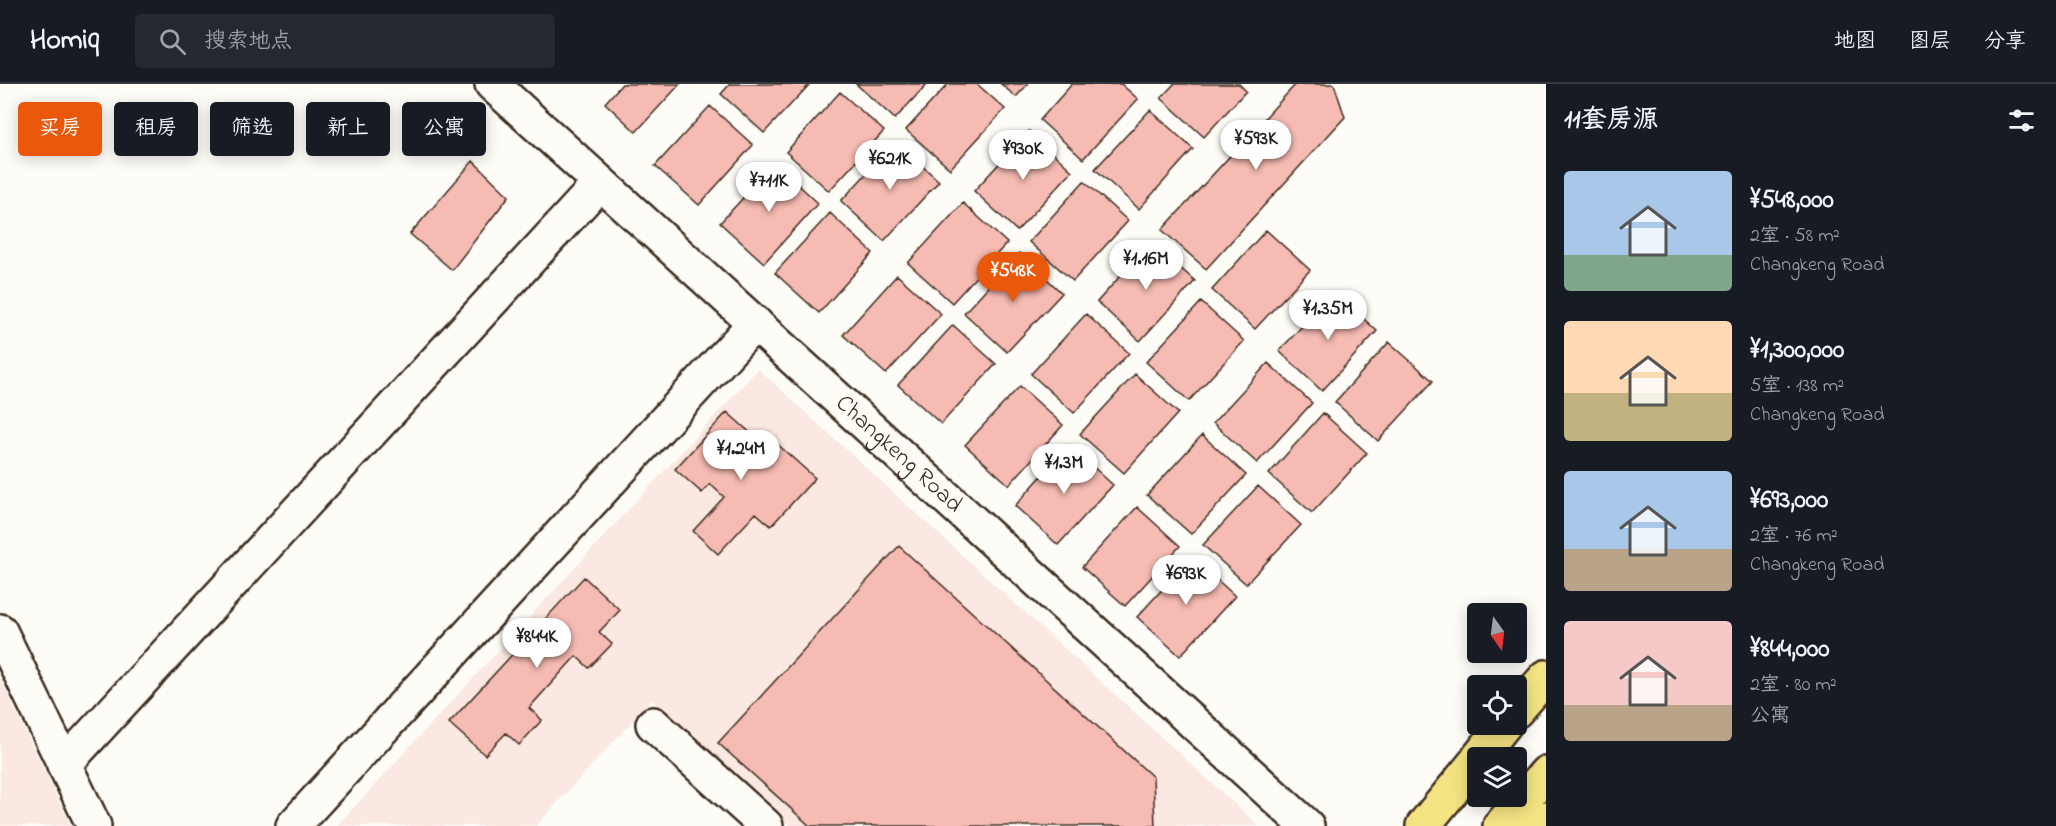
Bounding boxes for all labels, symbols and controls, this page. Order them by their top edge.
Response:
search box [135,14,555,68]
text: Homiq [30,21,99,62]
icon: search [156,25,189,58]
text: 搜索地点 [204,26,292,58]
text: 地图 [1834,27,1876,57]
text: 图层 [1909,27,1951,57]
text: 分享 [1984,27,2026,57]
chip: 买房 [18,102,102,156]
chip: 租房 [114,102,198,156]
chip: 筛选 [210,102,294,156]
chip: 新上 [306,102,390,156]
chip: 公寓 [402,102,486,156]
text: 11套房源 [1564,102,1659,140]
icon: filters [2005,104,2038,137]
pin: ¥593K [1214,120,1298,171]
text: ¥593K [1234,125,1278,154]
pin: ¥930K [981,130,1065,181]
text: ¥930K [1003,135,1043,164]
pin: ¥621K [848,140,932,191]
text: ¥621K [869,145,911,174]
pin: ¥711K [727,162,811,213]
text: ¥711K [750,167,788,196]
text: ¥548,000 [1750,182,1834,220]
icon: home [1612,195,1684,267]
text: 2室 · 58 m² [1750,222,1840,251]
pin: ¥1.16M [1097,240,1195,291]
text: ¥1.16M [1123,245,1169,274]
text: Changkeng Road [1750,251,1884,280]
pin: ¥548K [971,252,1055,303]
text: ¥548K [991,257,1035,286]
pin: ¥1.35M [1279,290,1377,341]
text: ¥1.35M [1303,295,1353,324]
text: ¥1,300,000 [1750,332,1844,370]
icon: home [1612,345,1684,417]
text: 5室 · 138 m² [1750,372,1844,401]
street label: Changkeng Road [827,387,971,522]
text: Changkeng Road [1750,401,1884,430]
pin: ¥1.24M [692,430,790,481]
text: ¥1.24M [717,435,765,464]
pin: ¥1.3M [1022,444,1106,495]
text: ¥1.3M [1045,449,1083,478]
text: ¥693,000 [1750,482,1828,520]
icon: home [1612,495,1684,567]
text: 2室 · 76 m² [1750,522,1838,551]
text: Changkeng Road [1750,551,1884,580]
pin: ¥693K [1144,555,1228,606]
text: ¥693K [1166,560,1206,589]
north arrow [1467,603,1527,663]
map controls [1467,603,1527,807]
pin: ¥844K [495,618,579,669]
text: ¥844K [516,623,558,652]
text: ¥844,000 [1750,631,1829,669]
icon: home [1612,645,1684,717]
text: 2室 · 80 m² [1750,671,1837,700]
button: locate [1467,675,1527,735]
text: 公寓 [1750,702,1790,731]
button: layers [1467,747,1527,807]

